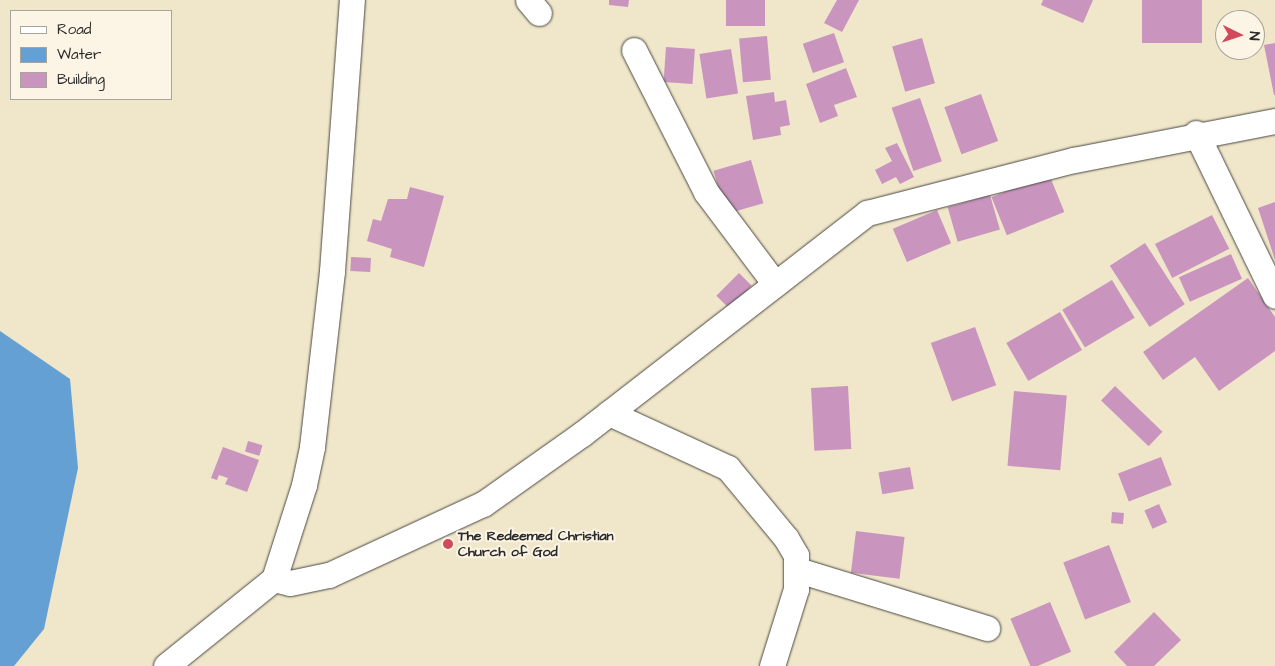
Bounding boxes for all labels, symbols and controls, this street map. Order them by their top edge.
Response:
legend [10,10,172,100]
north arrow [1215,10,1265,60]
text: Road [57,19,91,40]
text: N [1244,31,1264,41]
text: Water [57,44,101,65]
text: Building [57,69,105,90]
place label: The Redeemed Christian Church of God [458,528,614,560]
marker: The Redeemed Christian Church of God [442,538,454,550]

